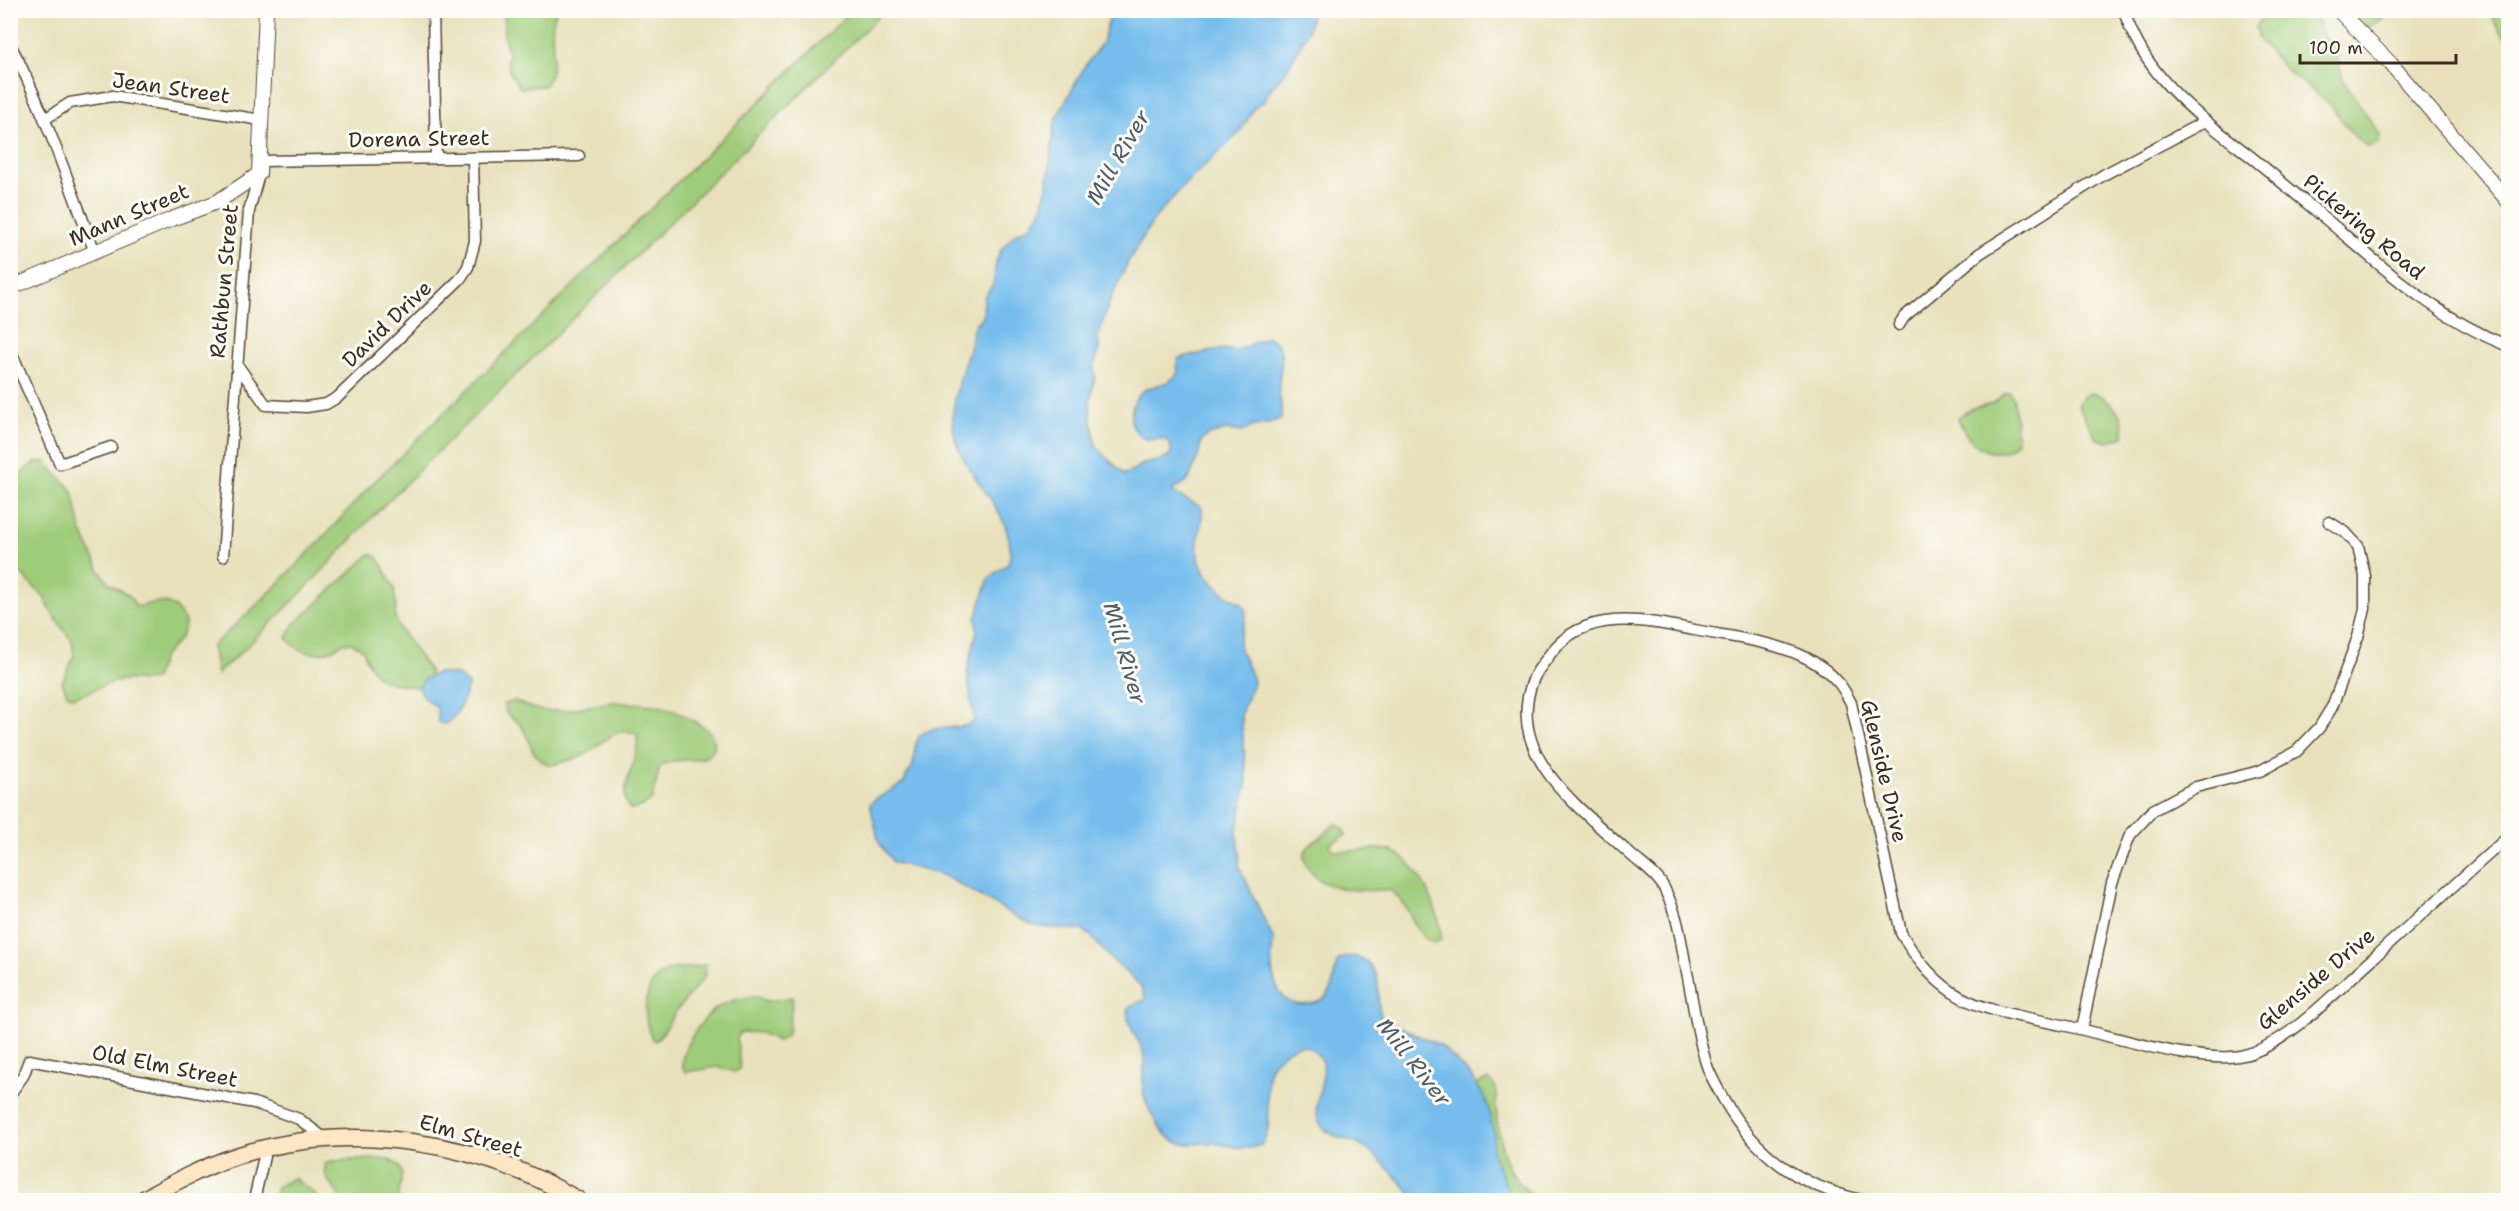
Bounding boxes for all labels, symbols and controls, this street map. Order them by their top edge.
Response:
scale bar [2300,27,2456,65]
text: 100 m [2309,36,2363,60]
street label: Jean Street [110,66,232,110]
water label: Mill River [1079,104,1157,210]
street label: Dorena Street [348,124,490,154]
street label: Pickering Road [2297,168,2431,286]
street label: Mann Street [65,177,193,253]
street label: Rathbun Street [203,203,245,359]
street label: David Drive [336,274,438,374]
water label: Mill River [1097,599,1154,708]
street label: Glenside Drive [1854,697,1914,845]
street label: Glenside Drive [2251,921,2381,1037]
water label: Mill River [1370,1012,1458,1113]
street label: Old Elm Street [90,1038,240,1094]
street label: Elm Street [416,1108,526,1164]

